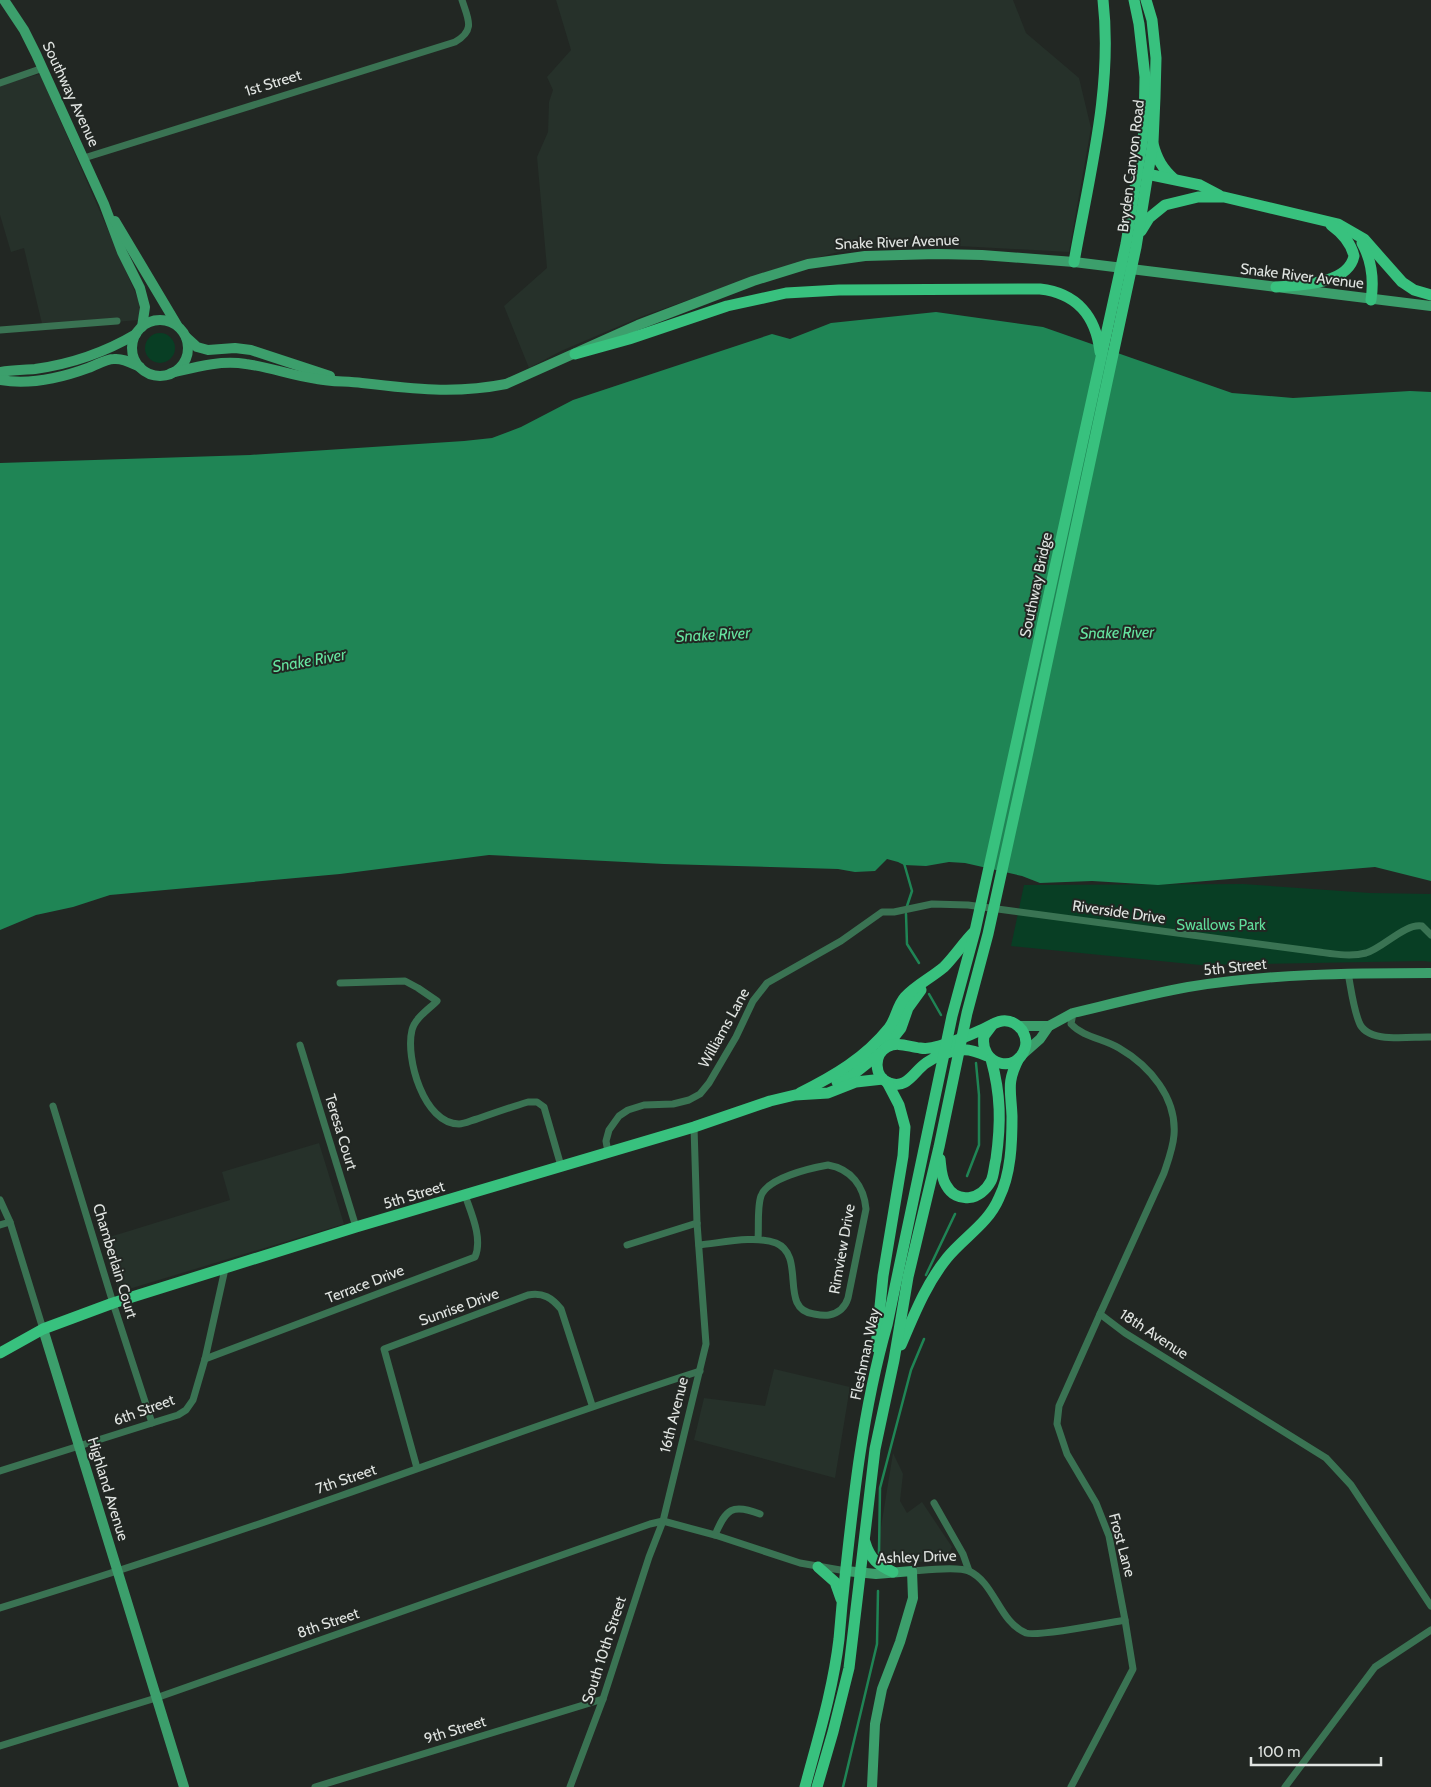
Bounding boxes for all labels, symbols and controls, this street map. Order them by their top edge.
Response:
street label: Southway Avenue [39,38,103,150]
street label: 1st Street [243,66,303,100]
street label: Bryden Canyon Road [1114,99,1148,233]
street label: Snake River Avenue [835,231,960,253]
street label: Snake River Avenue [1239,259,1365,293]
street label: Southway Bridge [1016,531,1056,639]
water label: Snake River [1080,622,1155,643]
water label: Snake River [676,623,752,646]
water label: Snake River [271,645,348,676]
street label: Riverside Drive [1071,897,1167,928]
park label: Swallows Park [1176,916,1266,934]
street label: 5th Street [1203,955,1267,979]
street label: Williams Lane [695,985,753,1071]
street label: Teresa Court [321,1092,361,1172]
street label: 5th Street [381,1177,447,1213]
street label: Chamberlain Court [89,1201,141,1321]
street label: Rimview Drive [825,1202,859,1295]
street label: Terrace Drive [323,1261,407,1307]
street label: Sunrise Drive [417,1284,502,1330]
street label: 18th Avenue [1116,1305,1192,1363]
street label: Fleshman Way [846,1306,884,1402]
street label: 16th Avenue [656,1375,692,1455]
street label: 6th Street [111,1391,177,1429]
street label: Highland Avenue [84,1435,132,1543]
street label: 7th Street [313,1460,379,1498]
street label: Frost Lane [1105,1511,1139,1579]
street label: Ashley Drive [877,1547,957,1567]
street label: South 10th Street [578,1594,630,1706]
street label: 8th Street [295,1604,361,1642]
street label: 9th Street [422,1712,488,1748]
scale bar [1251,1734,1381,1766]
text: 100 m [1258,1743,1300,1761]

